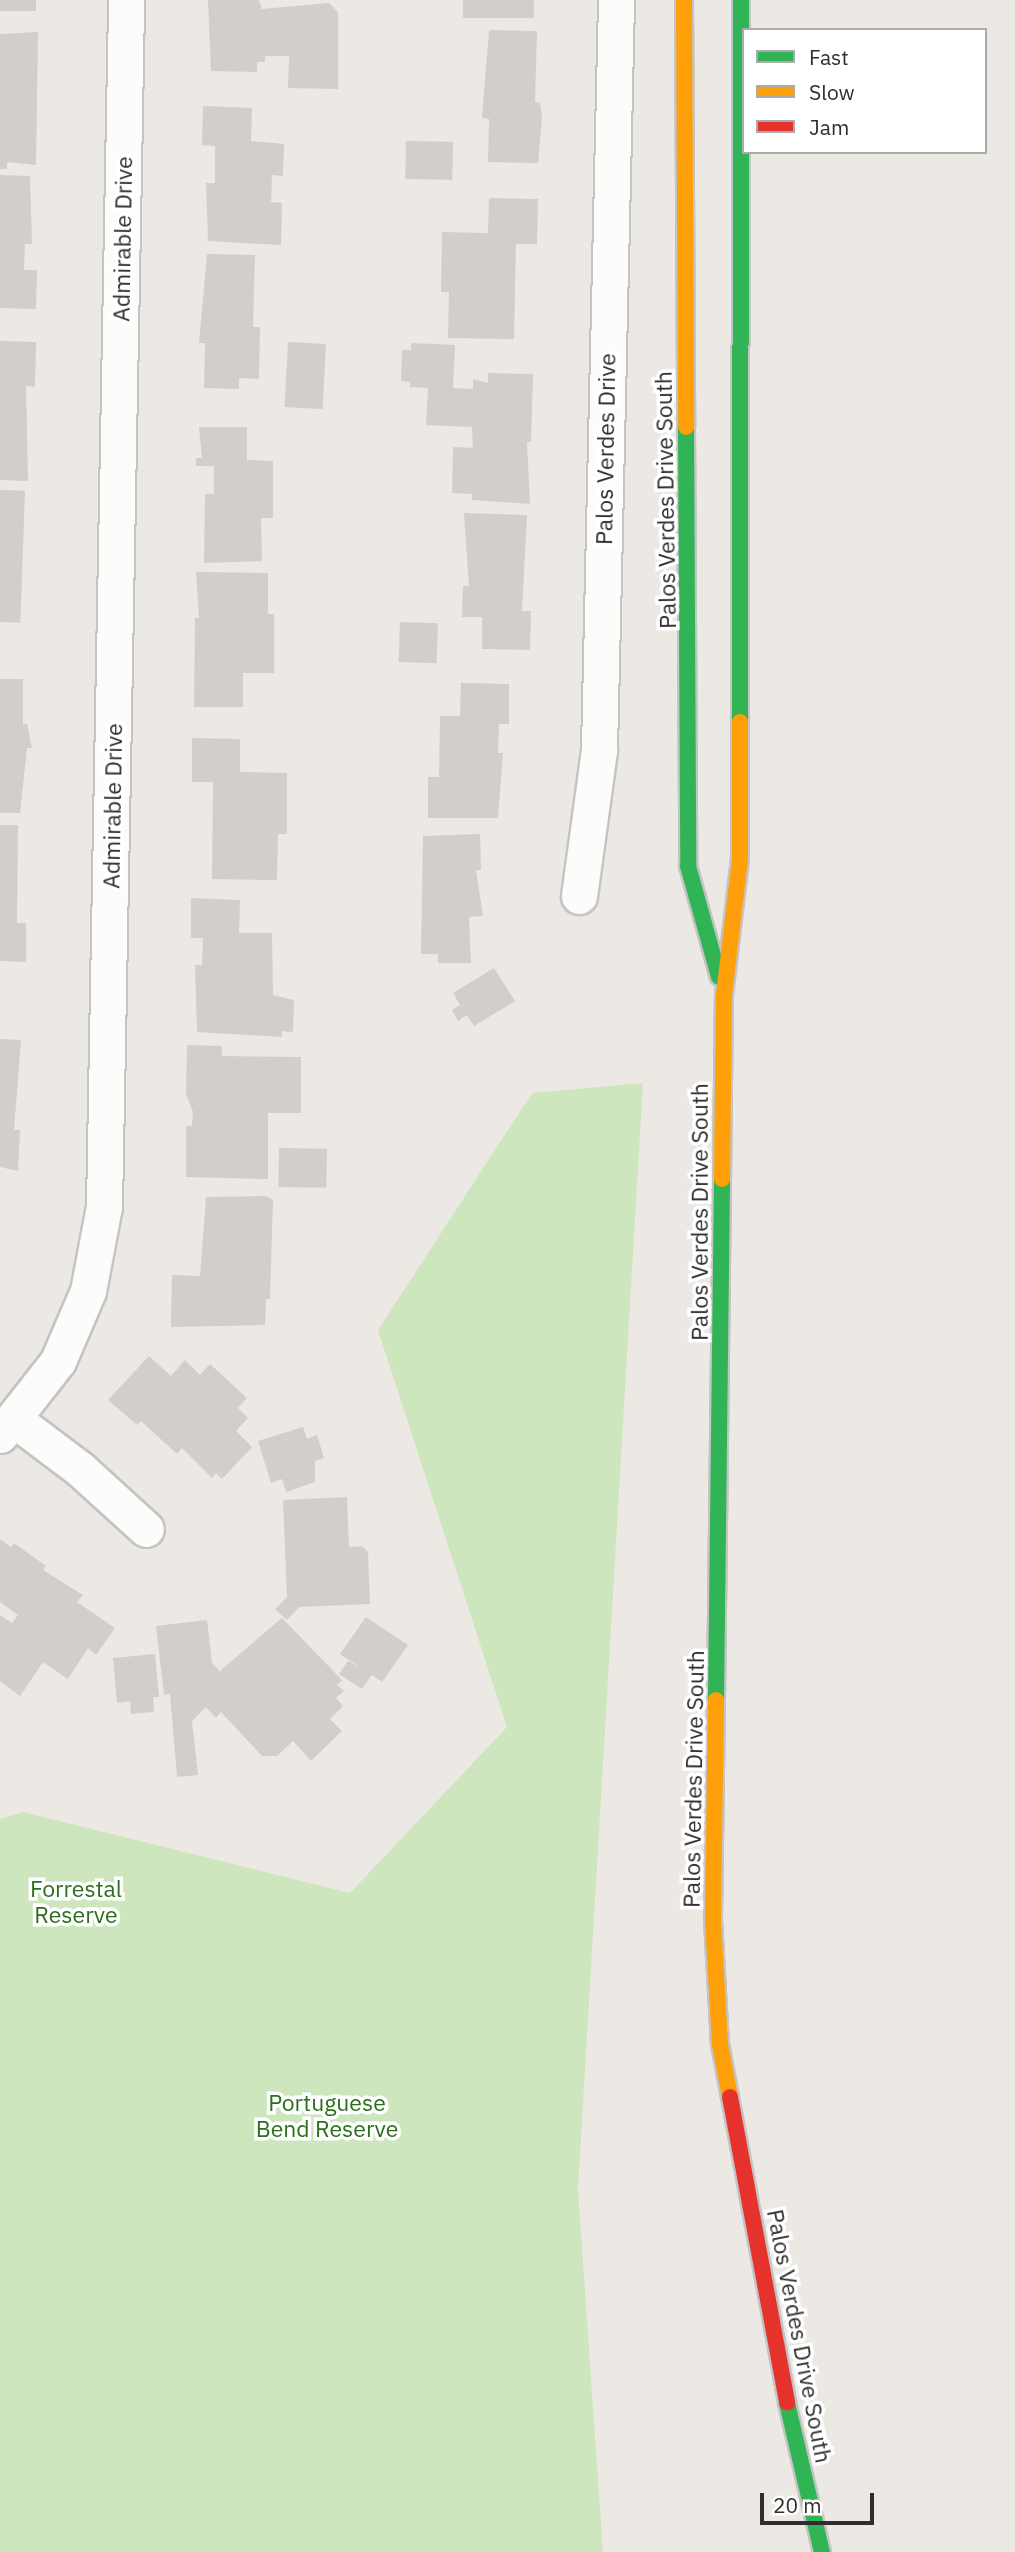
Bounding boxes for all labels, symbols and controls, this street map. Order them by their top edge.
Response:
legend [742,28,987,154]
text: Fast [809,43,849,71]
text: Slow [809,78,855,106]
text: Jam [809,113,849,141]
street label: Admirable Drive [107,156,137,322]
street label: Palos Verdes Drive [590,353,620,545]
street label: Palos Verdes Drive South [649,371,681,629]
street label: Admirable Drive [97,723,127,889]
street label: Palos Verdes Drive South [685,1083,713,1341]
street label: Palos Verdes Drive South [677,1650,709,1908]
park label: Forrestal Reserve [30,1874,122,1928]
park label: Portuguese Bend Reserve [256,2088,398,2142]
street label: Palos Verdes Drive South [762,2207,838,2465]
scale bar [763,2478,877,2522]
text: 20 m [773,2491,822,2519]

